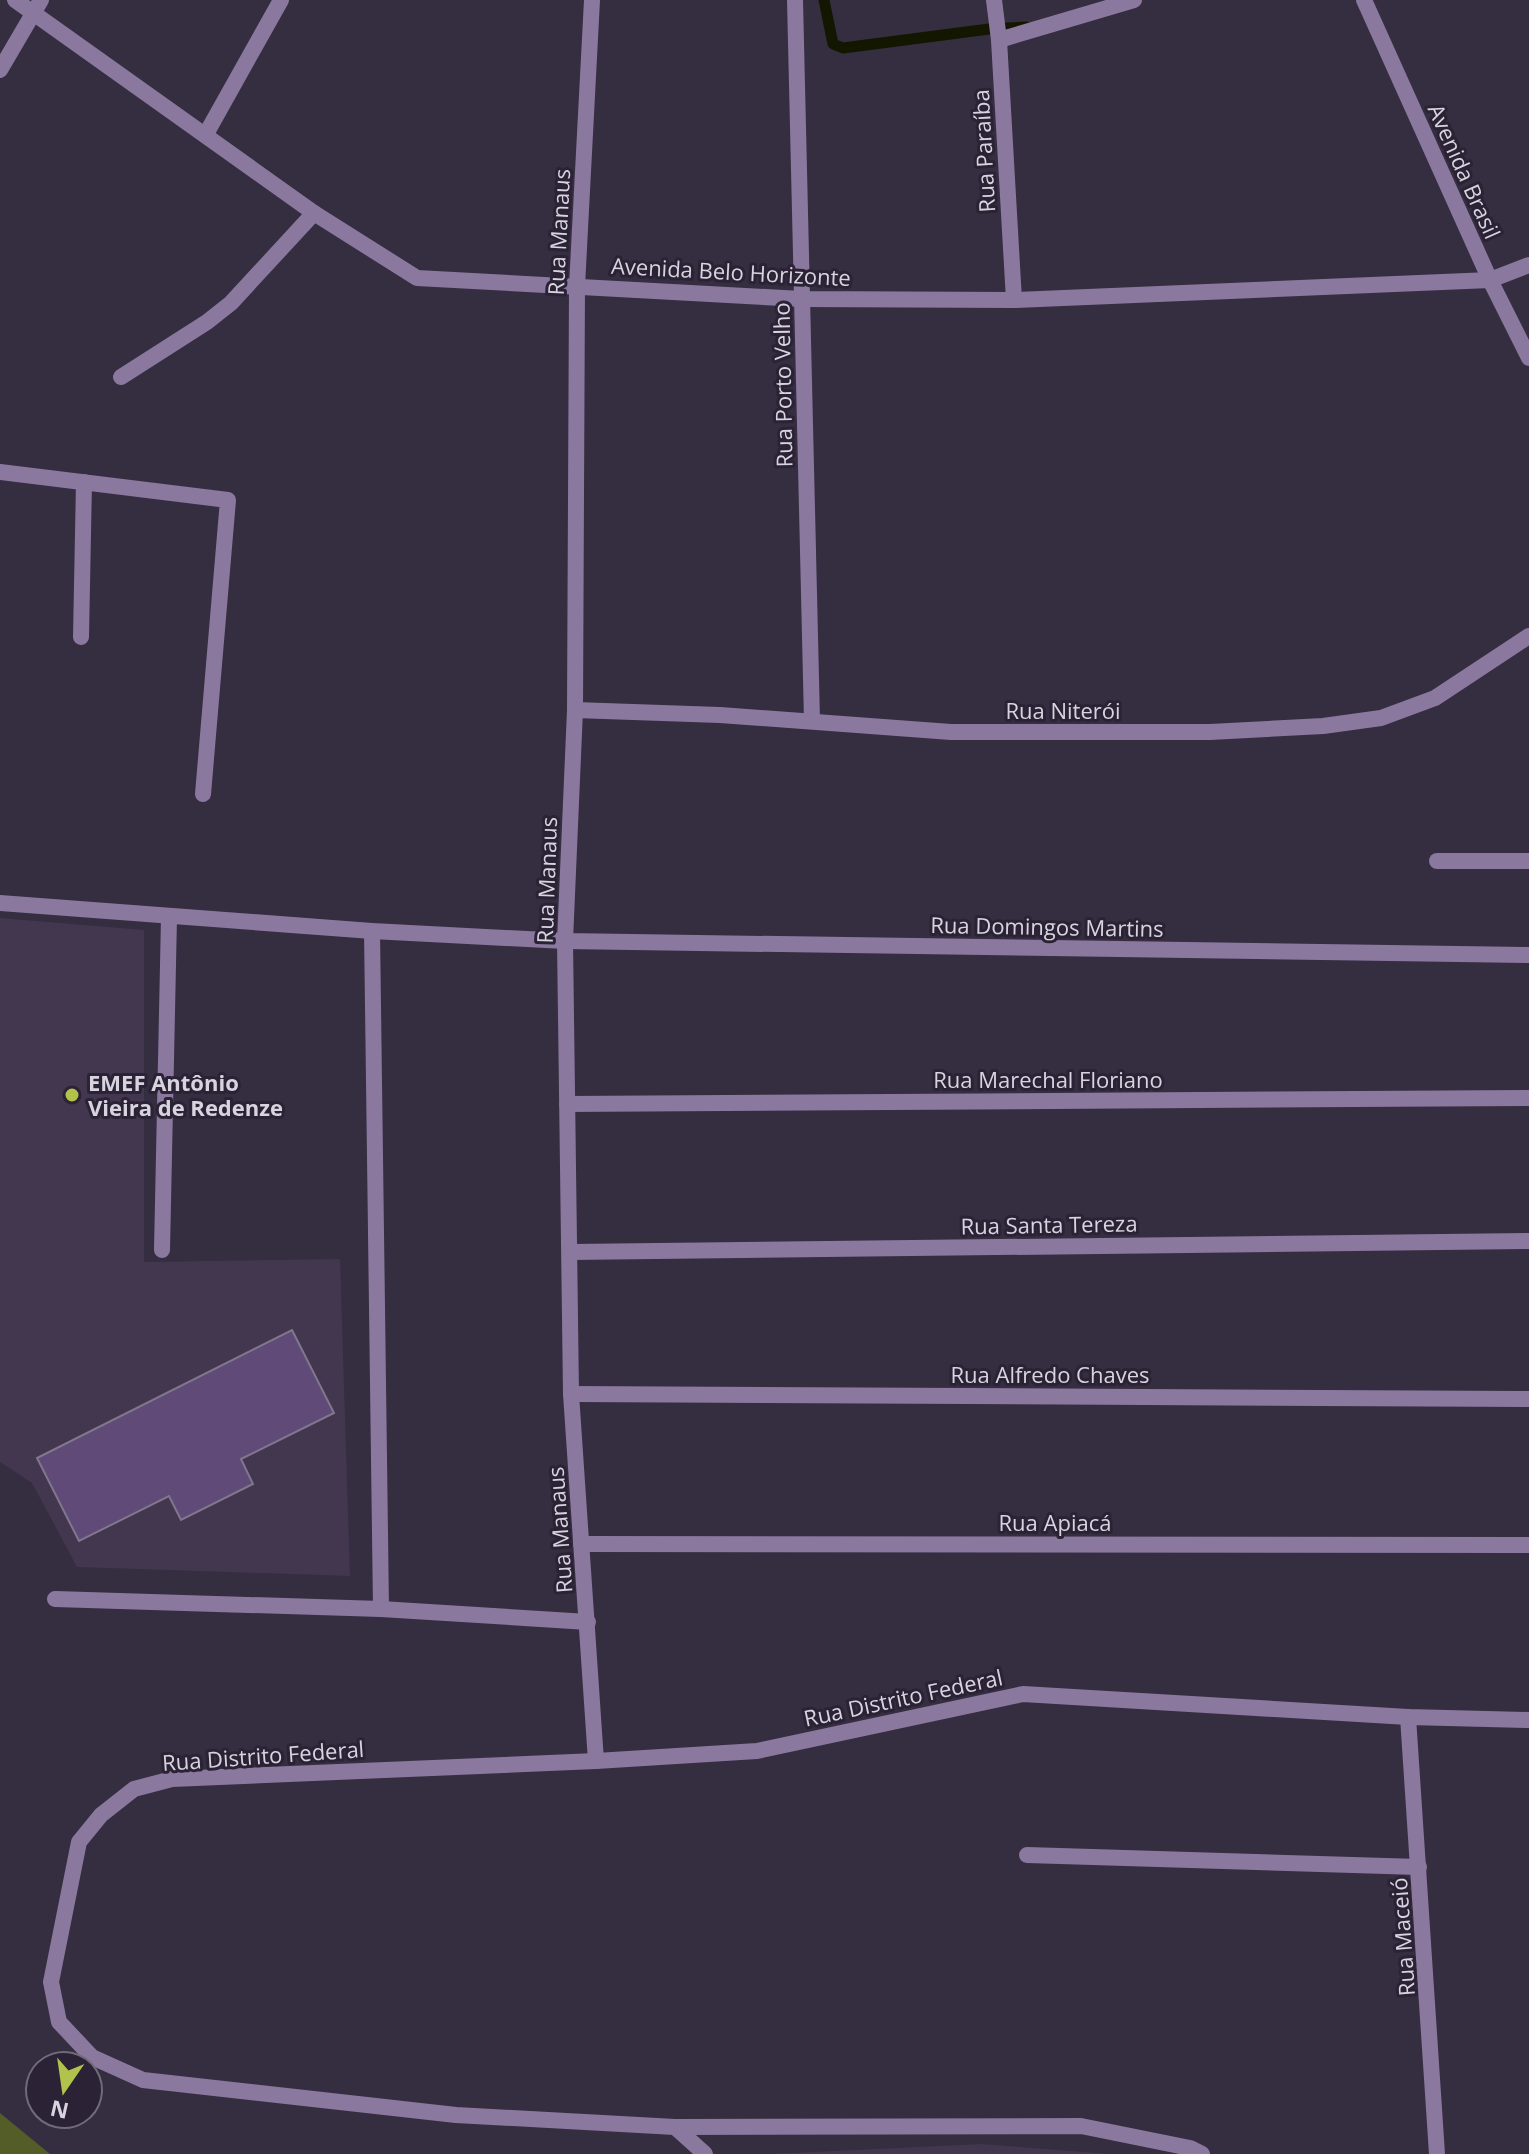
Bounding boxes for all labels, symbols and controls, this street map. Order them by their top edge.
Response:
street label: Rua Paraíba [965,89,1001,213]
street label: Avenida Brasil [1422,99,1508,243]
street label: Rua Manaus [540,168,576,296]
street label: Avenida Belo Horizonte [610,250,852,292]
street label: Rua Porto Velho [766,302,798,468]
street label: Rua Niterói [1005,695,1121,725]
street label: Rua Manaus [529,816,563,944]
street label: Rua Domingos Martins [930,909,1164,943]
street label: Rua Marechal Floriano [933,1064,1163,1094]
place label: EMEF Antônio Vieira de Redenze [88,1067,283,1122]
marker: EMEF Antônio Vieira de Redenze [63,1086,81,1104]
street label: Rua Santa Tereza [960,1207,1138,1241]
street label: Rua Alfredo Chaves [950,1359,1150,1389]
street label: Rua Manaus [540,1466,578,1594]
street label: Rua Apiacá [999,1507,1111,1537]
street label: Rua Distrito Federal [801,1661,1005,1733]
street label: Rua Distrito Federal [161,1733,365,1777]
street label: Rua Maceió [1383,1877,1421,1997]
north arrow [24,2050,104,2130]
text: N [47,2094,71,2127]

